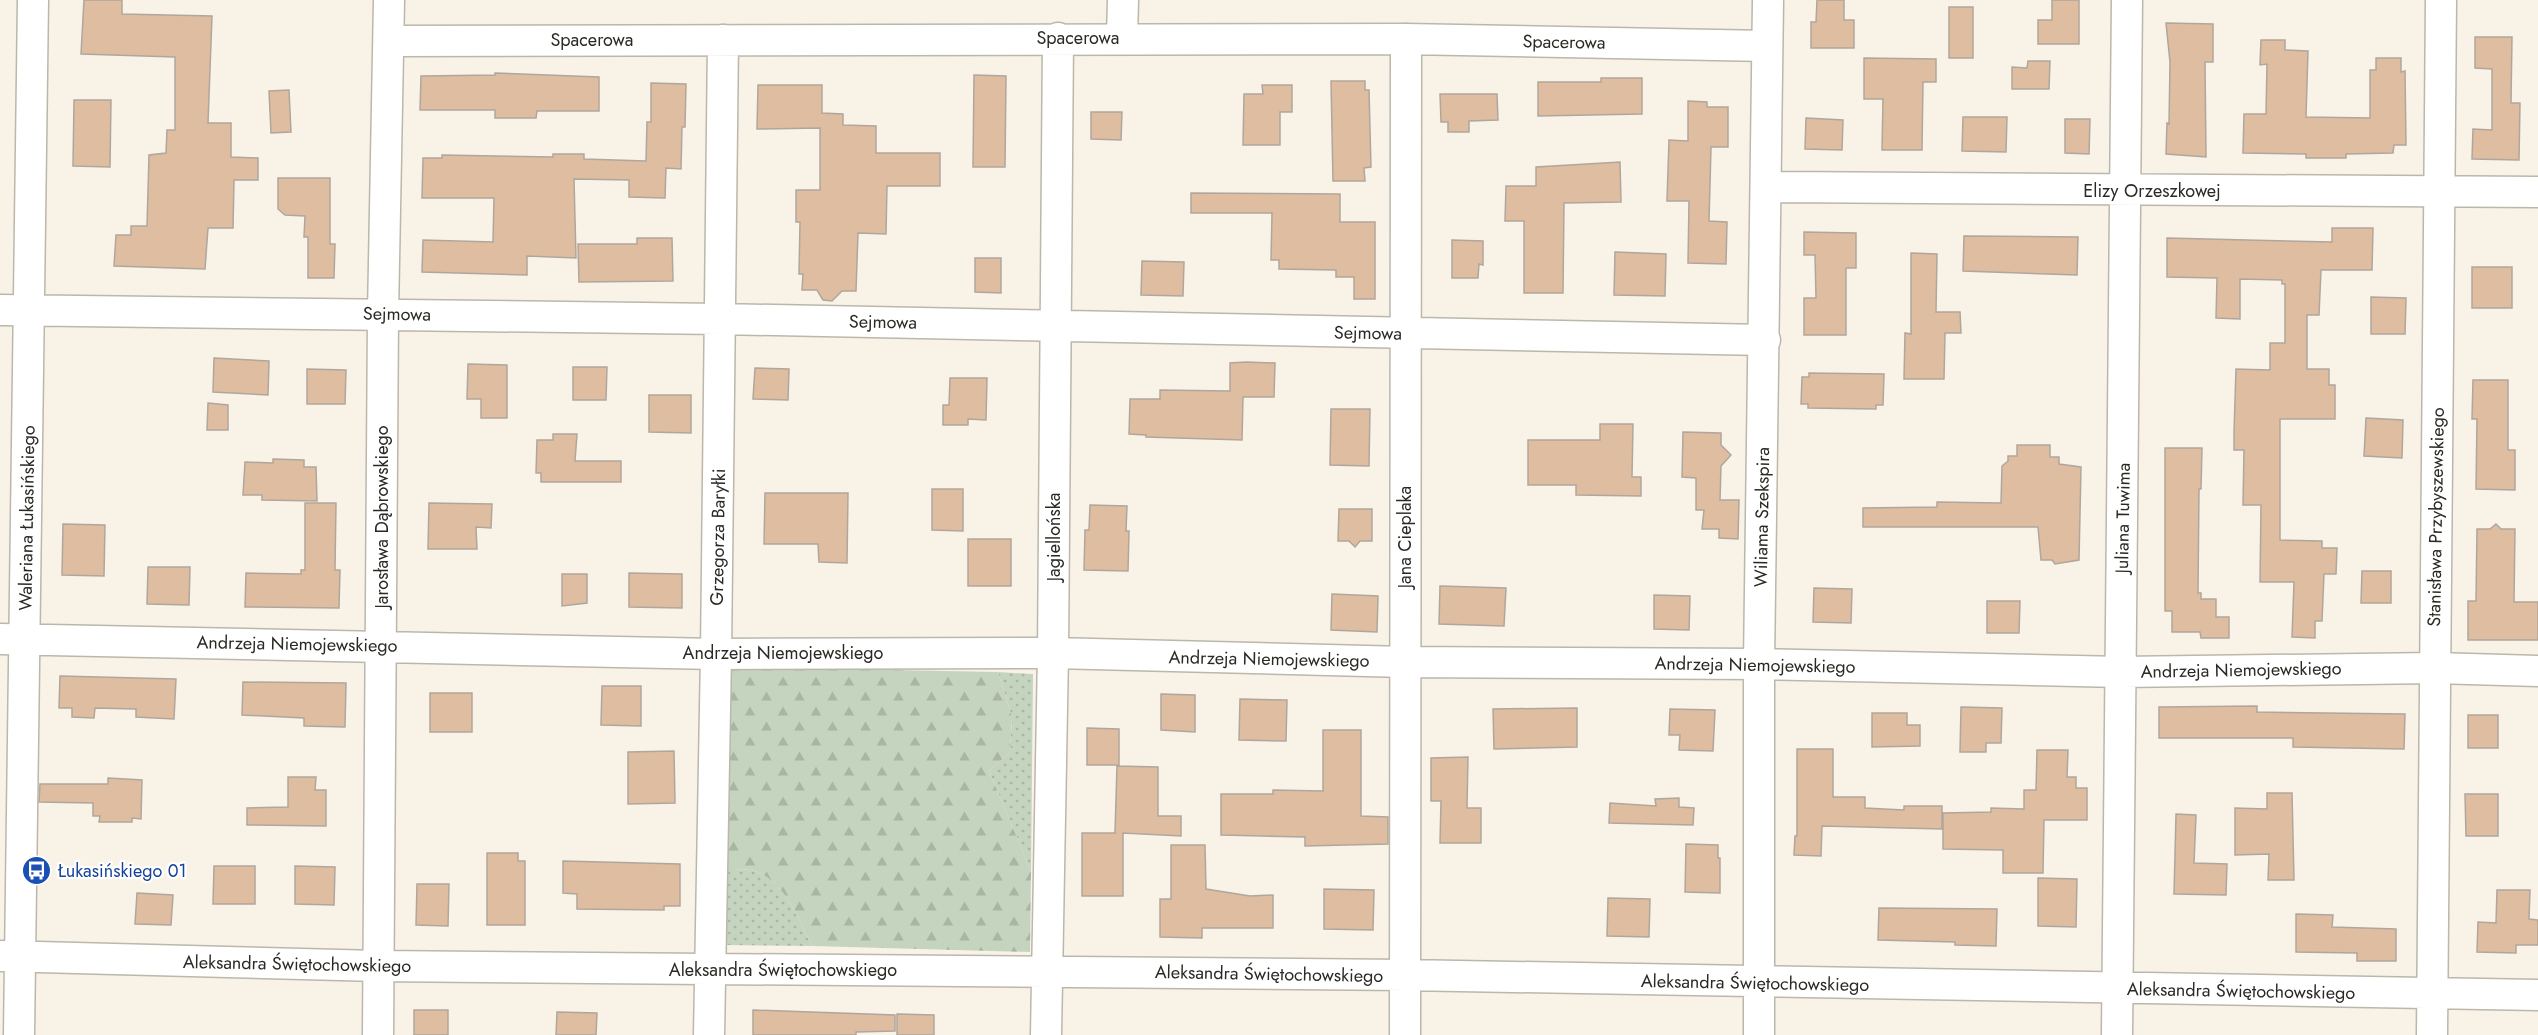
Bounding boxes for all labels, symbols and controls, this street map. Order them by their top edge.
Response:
street label: Spacerowa [1036,25,1120,51]
street label: Spacerowa [550,27,634,53]
street label: Spacerowa [1522,28,1606,56]
street label: Elizy Orzeszkowej [2083,178,2221,204]
street label: Sejmowa [363,300,431,328]
street label: Sejmowa [849,308,917,336]
street label: Sejmowa [1334,319,1402,347]
street label: Stanisława Przybyszewskiego [2421,407,2451,627]
street label: Waleriana Łukasińskiego [12,425,42,611]
street label: Jarosława Dąbrowskiego [369,425,395,611]
street label: Wiliama Szekspira [1748,447,1776,587]
street label: Juliana Tuwima [2109,462,2137,576]
street label: Grzegorza Baryłki [704,468,732,606]
street label: Jana Cieplaka [1392,486,1418,590]
street label: Jagiellońska [1041,493,1067,583]
street label: Andrzeja Niemojewskiego [196,629,398,659]
street label: Andrzeja Niemojewskiego [683,640,884,666]
street label: Andrzeja Niemojewskiego [1168,644,1370,674]
street label: Andrzeja Niemojewskiego [1654,650,1856,680]
street label: Andrzeja Niemojewskiego [2140,655,2342,685]
bus stop icon: Łukasińskiego 01 [21,855,53,887]
place label: Łukasińskiego 01 [57,858,187,884]
street label: Aleksandra Świętochowskiego [183,949,412,979]
street label: Aleksandra Świętochowskiego [669,957,897,983]
street label: Aleksandra Świętochowskiego [1155,959,1384,989]
street label: Aleksandra Świętochowskiego [1641,968,1870,998]
street label: Aleksandra Świętochowskiego [2127,976,2356,1006]

